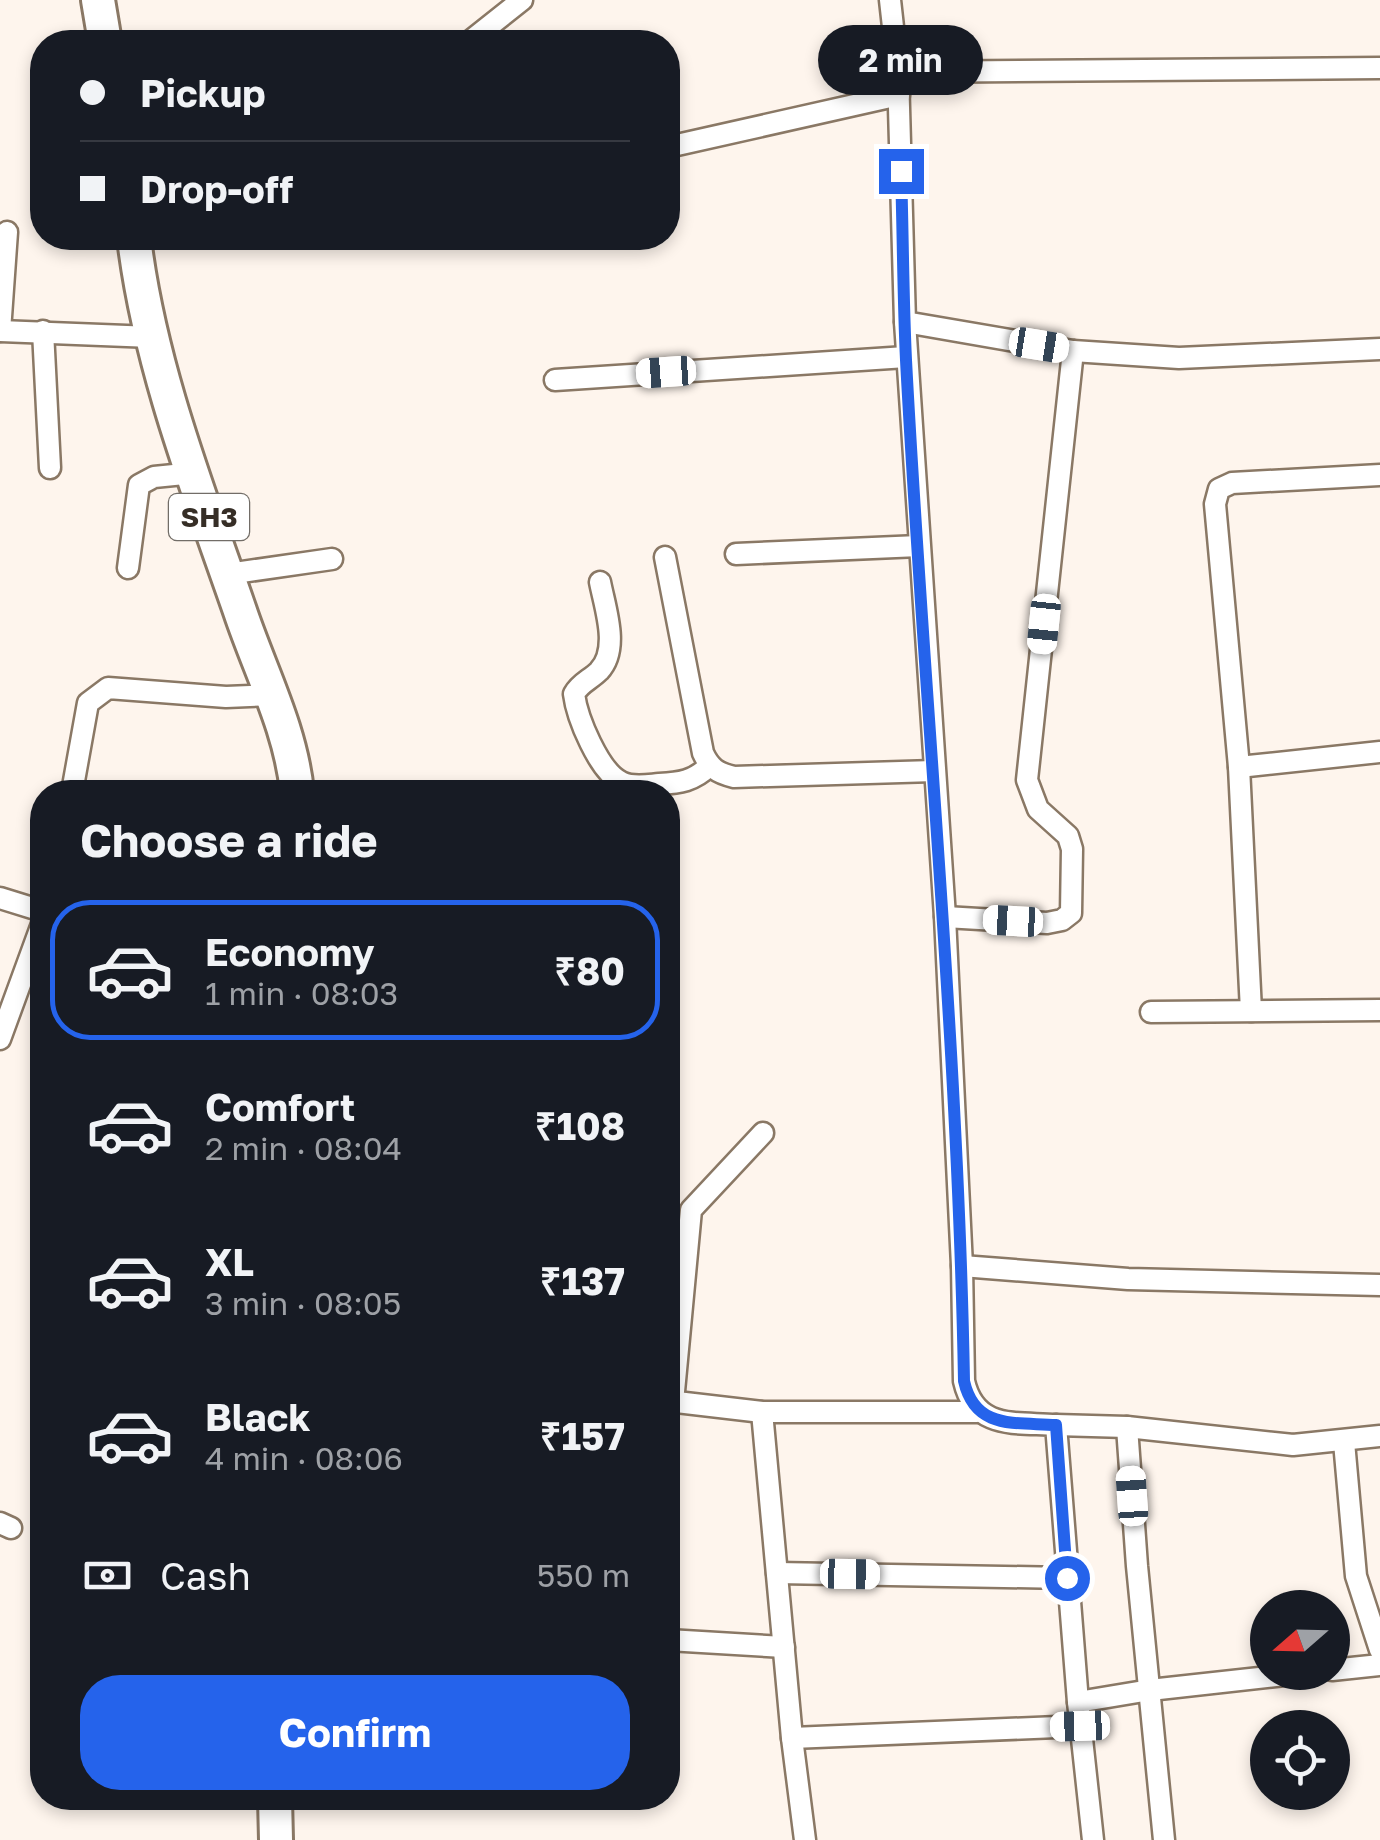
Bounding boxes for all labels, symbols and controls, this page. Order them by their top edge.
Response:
callout: 2 min [818,26,984,96]
text: 2 min [859,41,942,79]
text: Pickup [140,70,266,115]
route end [879,149,924,194]
text: Drop-off [140,166,293,211]
car [1007,325,1071,365]
car [635,355,697,389]
road number: SH3 [169,494,249,540]
car [1026,593,1062,655]
text: Choose a ride [80,813,378,867]
car [982,904,1044,938]
icon: car [85,925,175,1015]
text: Economy [205,929,374,974]
text: ₹80 [554,948,625,993]
text: 1 min · 08:03 [205,974,398,1012]
icon: car [85,1080,175,1170]
text: Comfort [205,1084,355,1129]
text: ₹108 [535,1103,625,1148]
text: 2 min · 08:04 [205,1129,402,1167]
icon: car [85,1235,175,1325]
text: XL [205,1239,254,1284]
text: ₹137 [540,1258,625,1303]
text: 3 min · 08:05 [205,1284,401,1322]
icon: car [85,1390,175,1480]
text: Black [205,1394,310,1439]
text: ₹157 [540,1413,625,1458]
text: 4 min · 08:06 [205,1439,403,1477]
car [1115,1465,1149,1527]
icon: cash [80,1548,135,1603]
text: Cash [160,1553,251,1598]
text: 550 m [537,1556,630,1594]
route start [1045,1556,1090,1601]
car [820,1558,880,1590]
north arrow [1250,1590,1350,1690]
map controls [1250,1590,1350,1810]
button: Confirm [80,1675,630,1790]
car [1049,1710,1111,1742]
button: locate [1250,1710,1350,1810]

